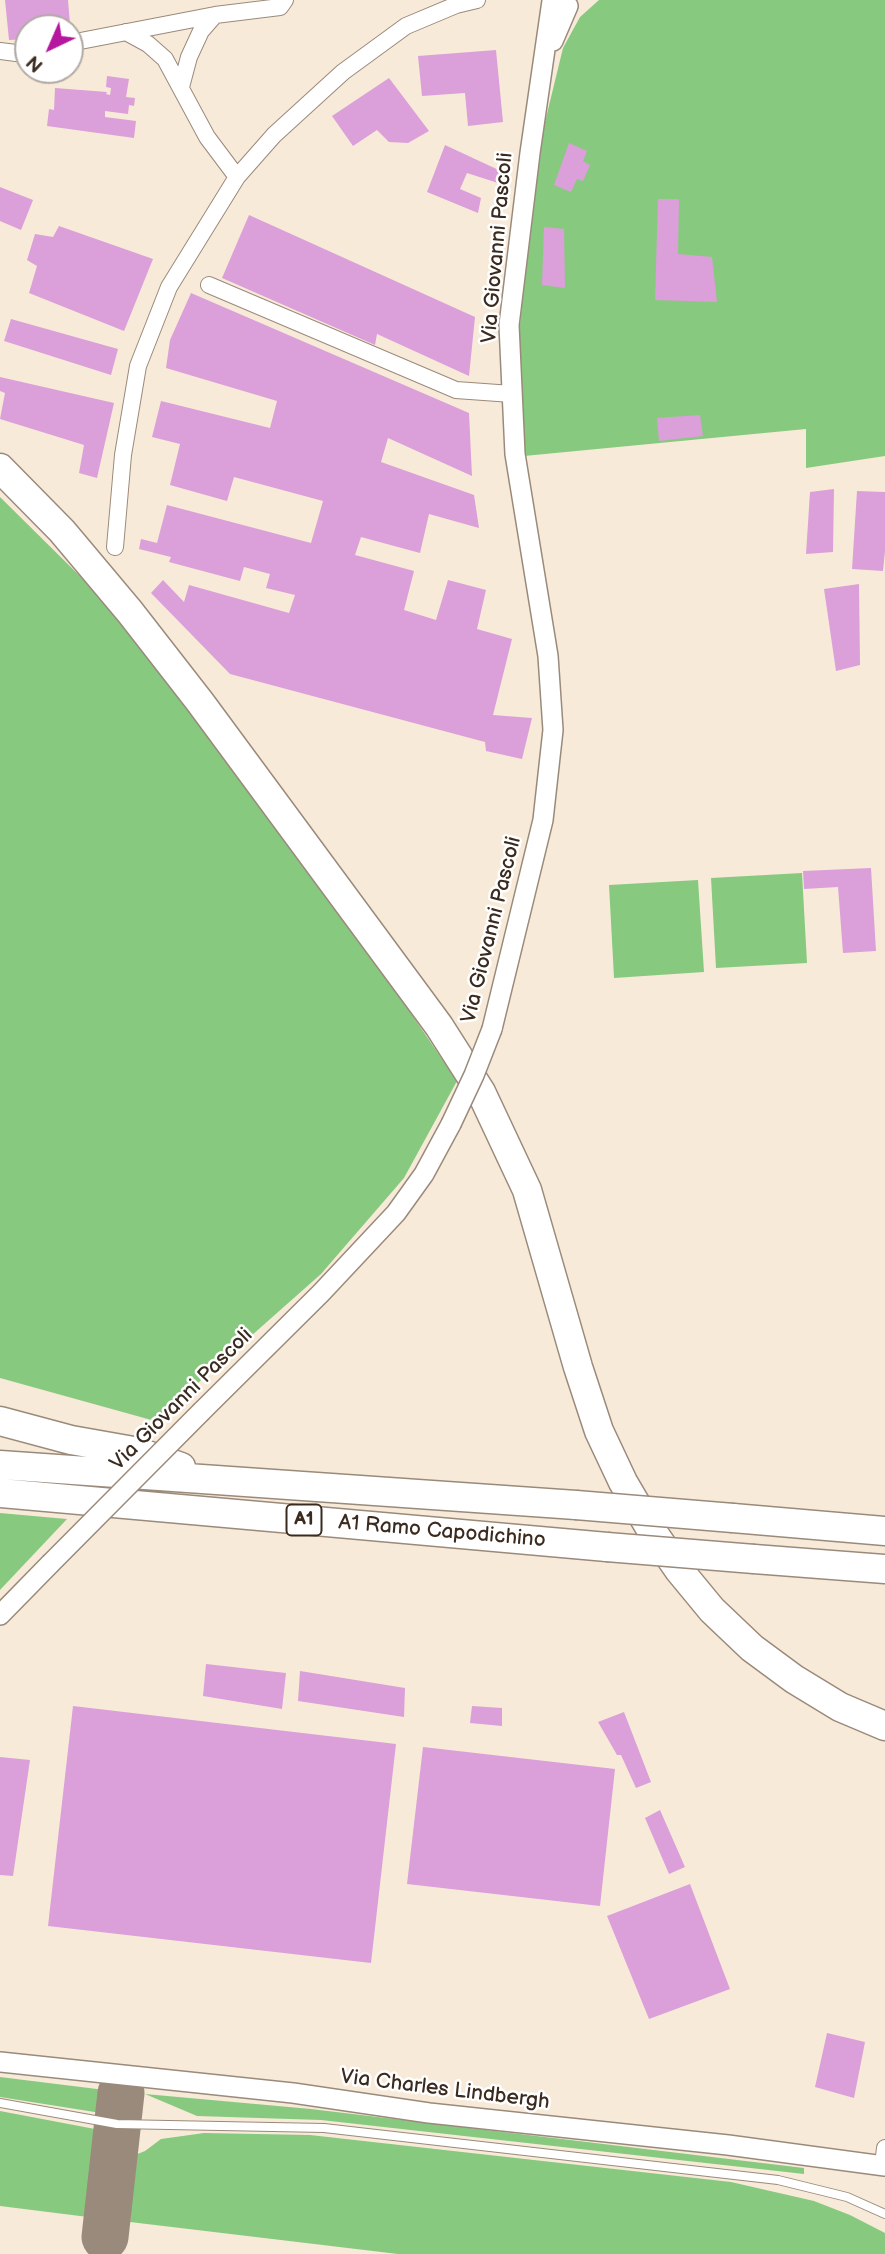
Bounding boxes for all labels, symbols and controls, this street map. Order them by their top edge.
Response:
north arrow [14,14,84,84]
text: N [22,50,49,76]
street label: Via Giovanni Pascoli [477,152,519,344]
street label: Via Giovanni Pascoli [457,834,527,1026]
street label: Via Giovanni Pascoli [105,1323,259,1477]
road number: A1 [286,1504,322,1536]
street label: A1 Ramo Capodichino [337,1510,547,1554]
street label: Via Charles Lindbergh [339,2065,551,2115]

